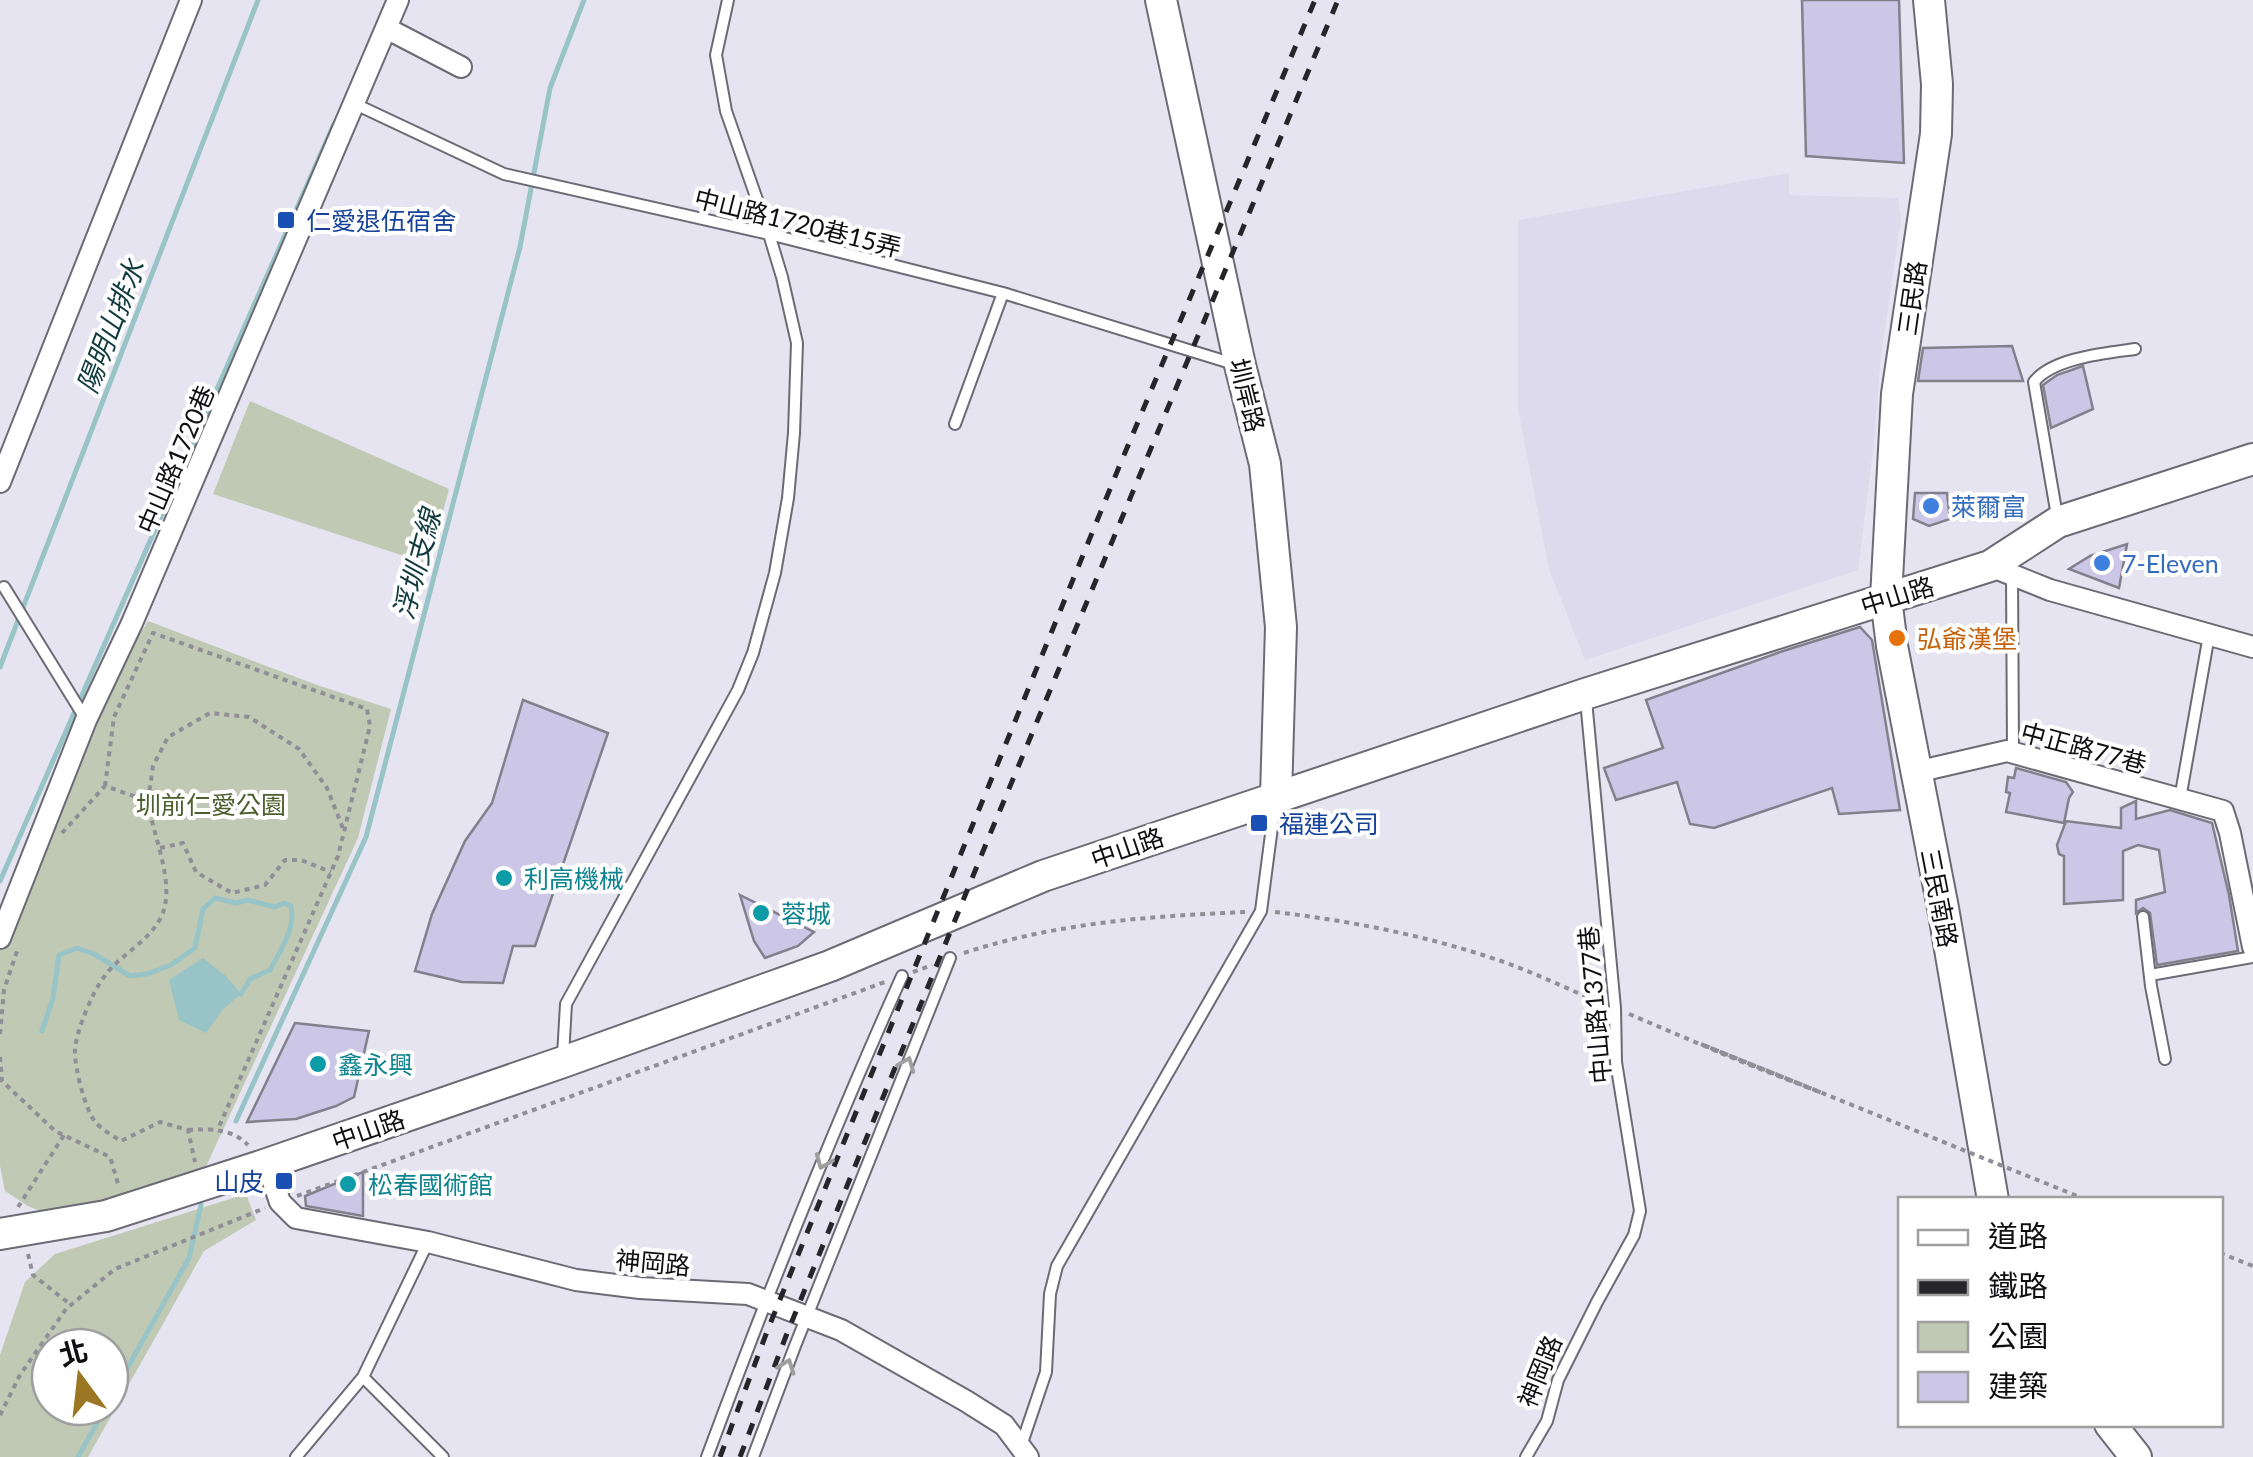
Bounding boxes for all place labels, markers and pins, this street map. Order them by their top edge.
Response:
place label: 仁愛退伍宿舍 [306,205,456,235]
marker: 仁愛退伍宿舍 [275,209,297,231]
place label: 萊爾富 [1951,491,2026,521]
marker: 萊爾富 [1920,495,1942,517]
place label: 7-Eleven [2122,548,2219,578]
marker: 7-Eleven [2091,552,2113,574]
place label: 弘爺漢堡 [1917,623,2017,653]
marker: 弘爺漢堡 [1886,627,1908,649]
place label: 福連公司 [1279,808,1379,838]
marker: 福連公司 [1248,812,1270,834]
place label: 利高機械 [524,863,624,893]
marker: 利高機械 [493,867,515,889]
place label: 蓉城 [781,898,831,928]
marker: 蓉城 [750,902,772,924]
place label: 鑫永興 [338,1049,413,1079]
marker: 鑫永興 [307,1053,329,1075]
place label: 山皮 [214,1166,264,1196]
place label: 松春國術館 [368,1169,493,1199]
marker: 山皮 [273,1170,295,1192]
marker: 松春國術館 [337,1173,359,1195]

